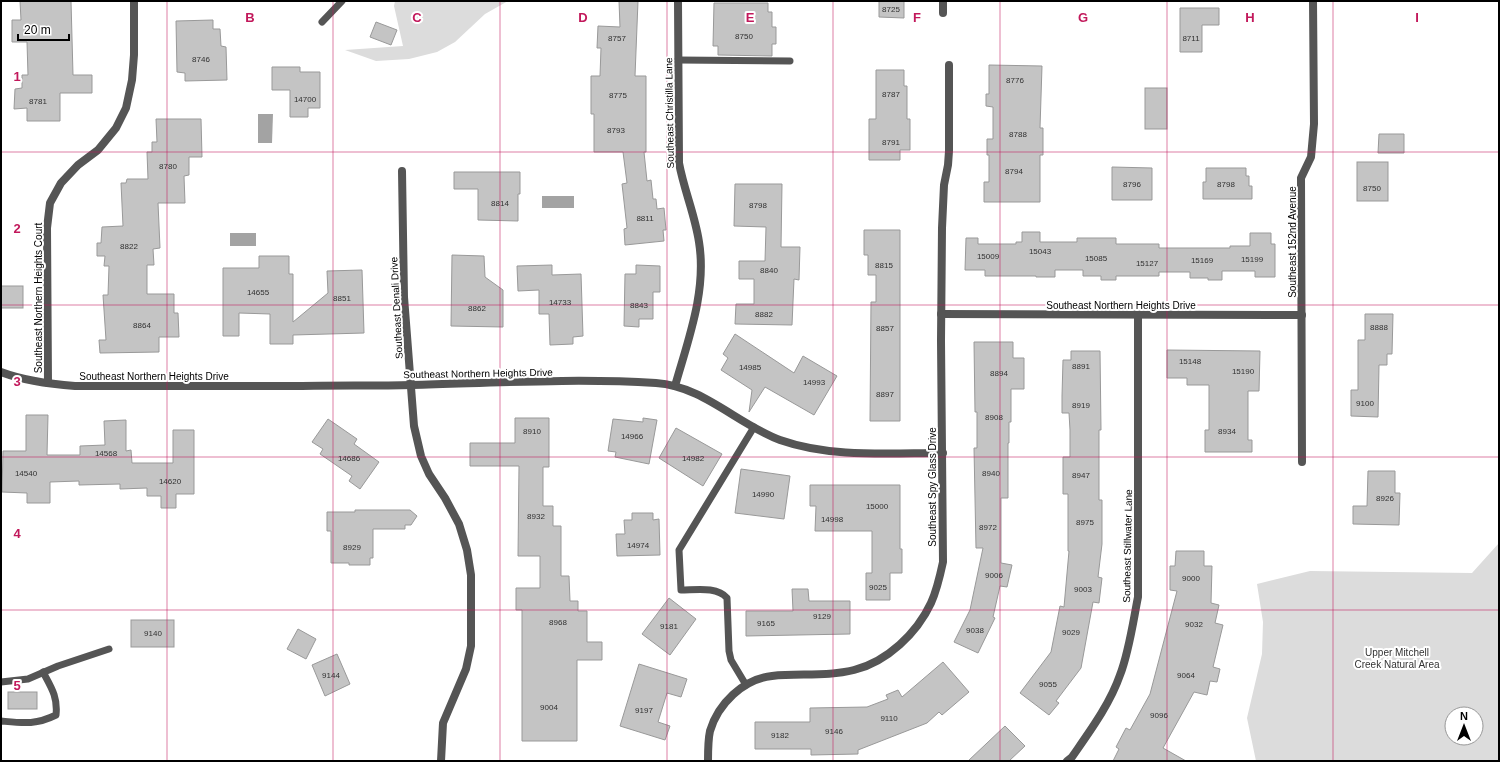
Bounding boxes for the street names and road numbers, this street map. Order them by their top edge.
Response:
street label: Southeast Christilla Lane [663,57,676,169]
street label: Southeast 152nd Avenue [1287,186,1298,298]
street label: Southeast Northern Heights Court [33,222,44,373]
street label: Southeast Denali Drive [388,256,405,359]
street label: Southeast Northern Heights Drive [1046,300,1196,311]
street label: Southeast Northern Heights Drive [403,367,553,380]
street label: Southeast Northern Heights Drive [79,371,229,382]
street label: Southeast Spy Glass Drive [927,427,938,547]
street label: Southeast Stillwater Lane [1121,489,1134,603]

